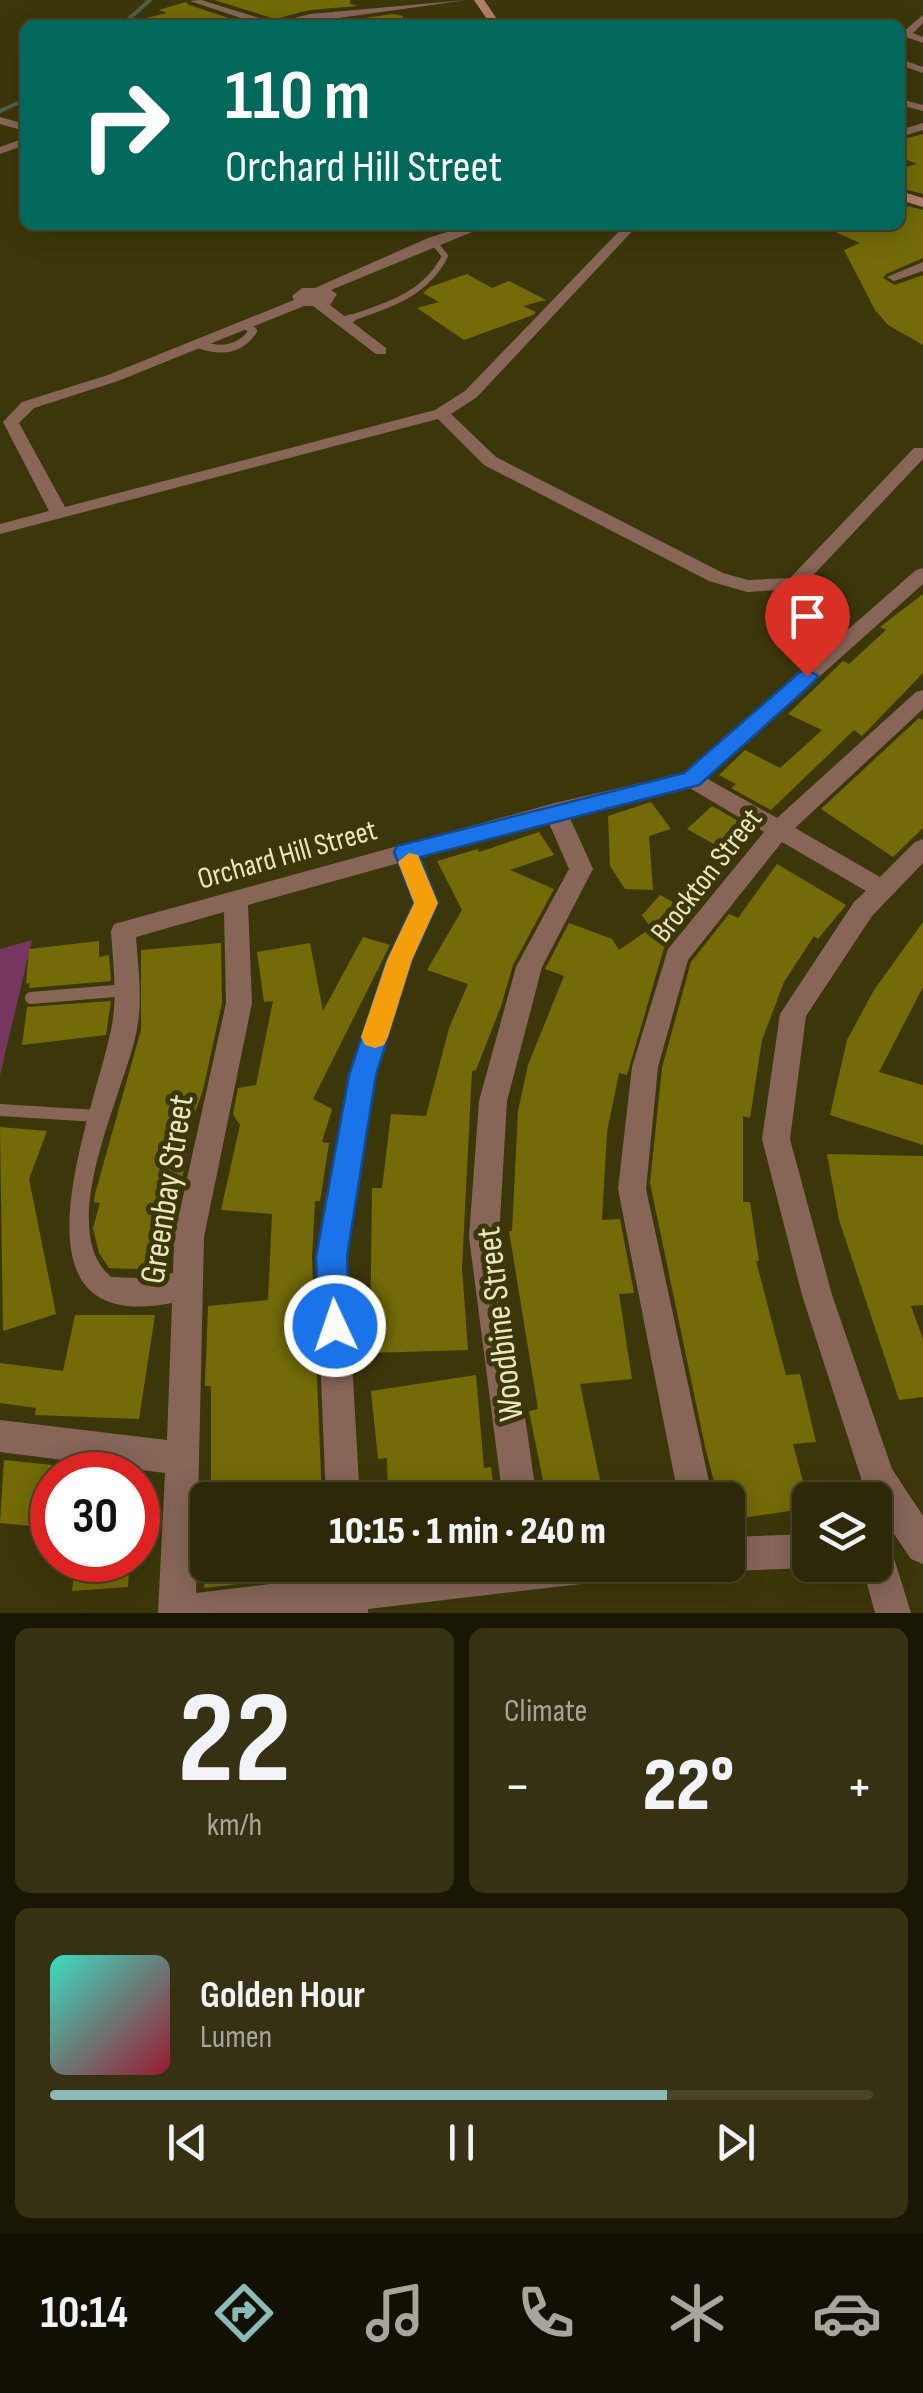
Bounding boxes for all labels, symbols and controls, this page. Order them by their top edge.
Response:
text: 110 m [225,55,371,139]
icon: right [60,60,190,190]
text: Orchard Hill Street [225,140,502,195]
pin [765,574,850,677]
icon: arrive [780,589,835,644]
street label: Brockton Street [643,802,770,950]
street label: Orchard Hill Street [194,812,381,898]
street label: Greenbay Street [131,1092,204,1287]
street label: Woodbine Street [467,1224,534,1423]
position arrow [283,1274,387,1378]
speed limit sign: 30 [30,1452,160,1582]
map controls [792,1482,892,1582]
button: layers [792,1482,892,1582]
text: 10:15 · 1 min · 240 m [329,1509,606,1554]
text: 22 [178,1663,291,1819]
text: Climate [504,1692,587,1731]
text: 22° [643,1741,734,1832]
text: − [504,1754,531,1821]
text: + [846,1754,873,1821]
text: km/h [207,1806,262,1845]
text: Golden Hour [200,1973,365,2018]
text: Lumen [200,2018,272,2057]
icon: previous [160,2115,215,2170]
icon: pause [434,2115,489,2170]
icon: next [708,2115,763,2170]
icon: directions [209,2278,279,2348]
icon: music [360,2278,430,2348]
icon: phone [511,2278,581,2348]
icon: climate [662,2278,732,2348]
icon: car [812,2278,882,2348]
text: 10:14 [40,2286,128,2341]

